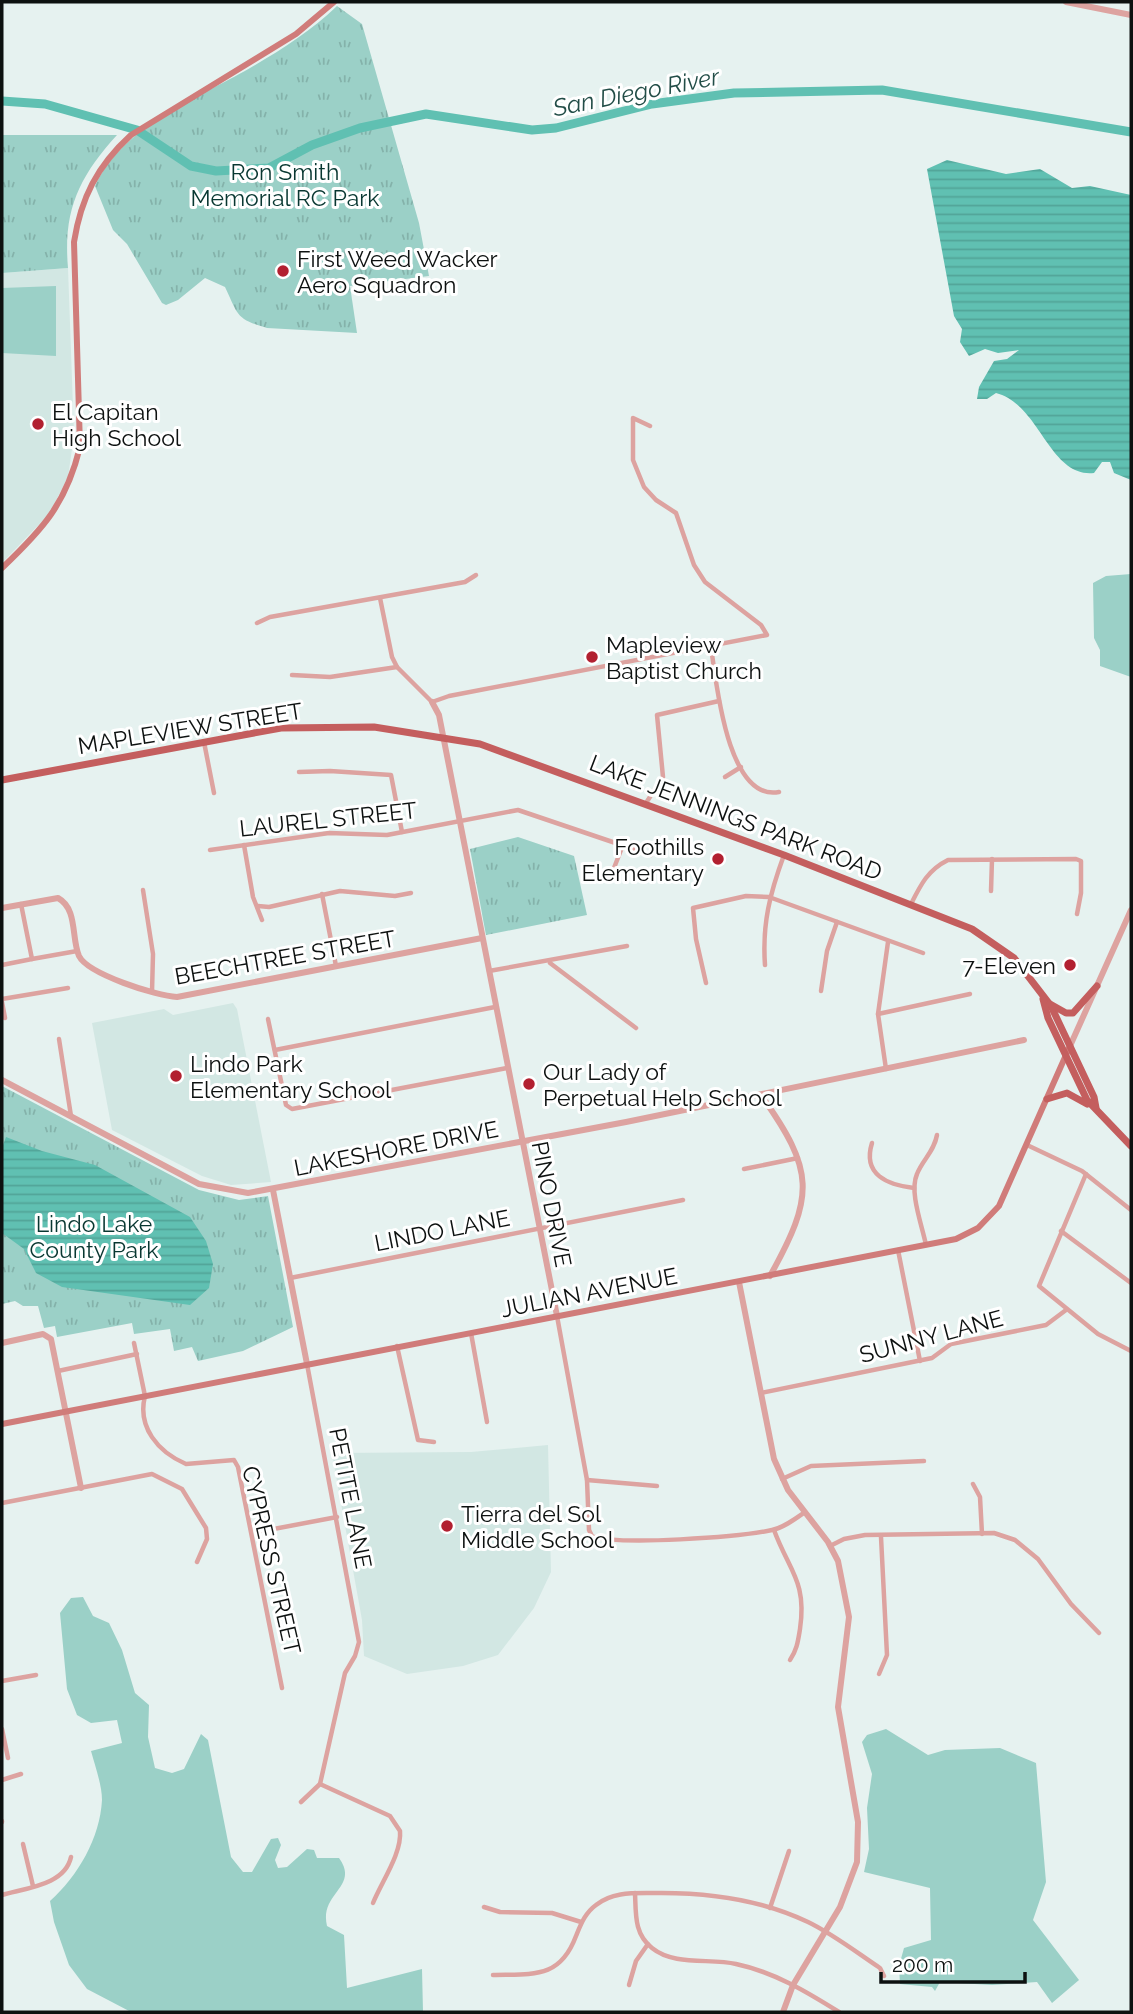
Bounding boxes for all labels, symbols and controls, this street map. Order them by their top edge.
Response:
water label: San Diego River [549,62,722,123]
park label: Ron Smith Memorial RC Park [191,158,379,211]
place label: First Weed Wacker Aero Squadron [297,245,498,298]
marker: First Weed Wacker Aero Squadron [275,263,291,279]
place label: El Capitan High School [52,398,182,451]
marker: El Capitan High School [30,416,46,432]
place label: Mapleview Baptist Church [606,631,762,684]
marker: Mapleview Baptist Church [584,649,600,665]
street label: MAPLEVIEW STREET [76,697,304,759]
street label: LAKE JENNINGS PARK ROAD [586,749,886,885]
street label: LAUREL STREET [238,796,418,842]
place label: Foothills Elementary [582,833,704,886]
marker: Foothills Elementary [710,851,726,867]
street label: BEECHTREE STREET [172,924,398,990]
place label: 7-Eleven [962,952,1056,979]
marker: 7-Eleven [1062,957,1078,973]
place label: Lindo Park Elementary School [190,1050,392,1103]
place label: Our Lady of Perpetual Help School [543,1058,783,1111]
marker: Lindo Park Elementary School [168,1068,184,1084]
marker: Our Lady of Perpetual Help School [521,1076,537,1092]
street label: LAKESHORE DRIVE [292,1115,500,1181]
street label: PINO DRIVE [527,1139,577,1269]
street label: LINDO LANE [372,1204,512,1256]
park label: Lindo Lake County Park [30,1210,158,1263]
street label: JULIAN AVENUE [499,1262,679,1322]
street label: SUNNY LANE [856,1304,1006,1368]
street label: PETITE LANE [324,1425,378,1571]
street label: CYPRESS STREET [237,1463,307,1657]
place label: Tierra del Sol Middle School [461,1500,615,1553]
marker: Tierra del Sol Middle School [439,1518,455,1534]
scale bar [881,1940,1024,1984]
text: 200 m [892,1952,953,1977]

